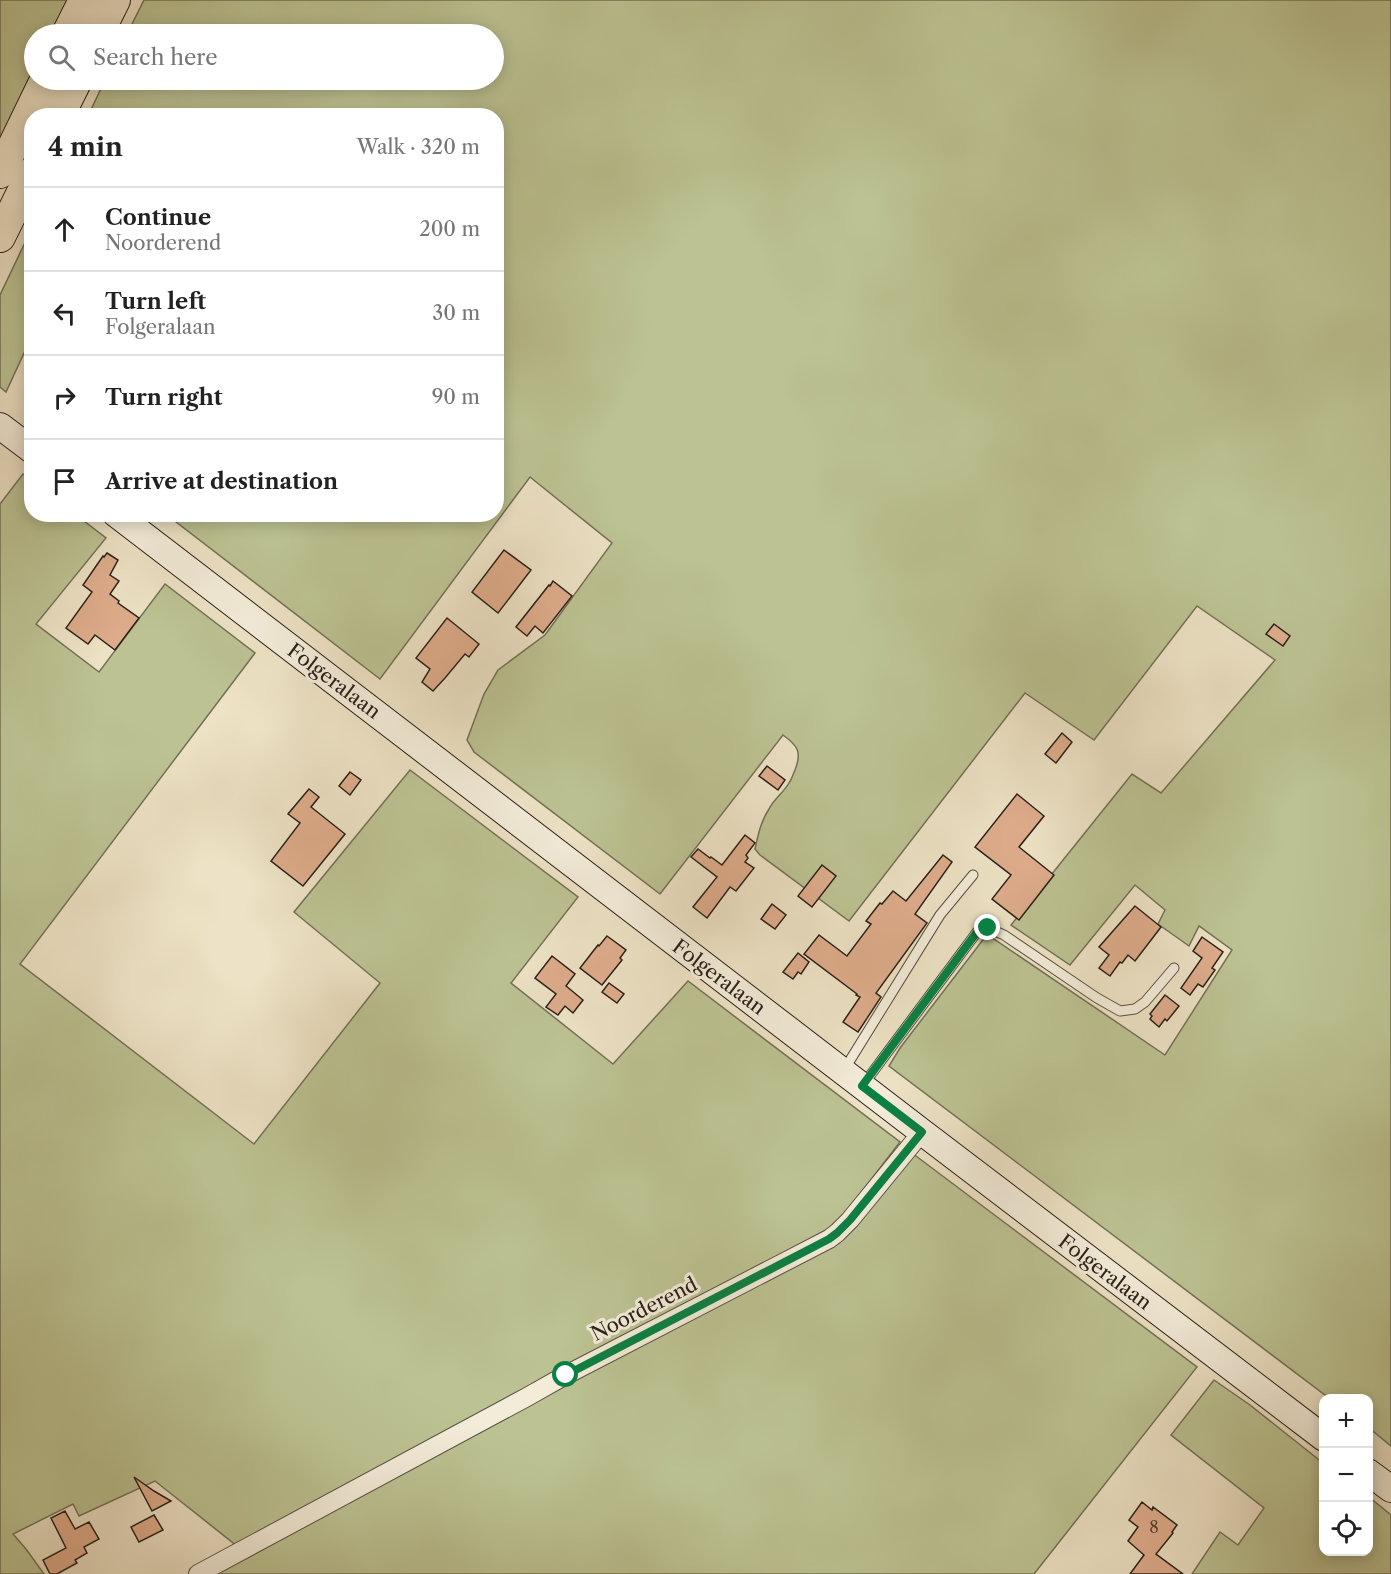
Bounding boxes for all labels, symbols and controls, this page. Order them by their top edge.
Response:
search box [24,24,504,90]
icon: search [45,41,78,74]
text: Search here [93,44,218,71]
text: 4 min [48,131,123,163]
text: Walk · 320 m [357,135,480,159]
text: Continue [105,204,211,231]
icon: ahead [48,213,81,246]
text: 200 m [419,217,480,241]
text: Noorderend [105,231,221,255]
text: Turn left [105,288,206,315]
icon: left [48,297,81,330]
text: 30 m [432,301,480,325]
text: Folgeralaan [105,315,215,339]
icon: right [48,381,81,414]
text: Turn right [105,384,223,411]
text: 90 m [432,385,480,409]
icon: arrive [48,465,81,498]
text: Arrive at destination [105,468,338,495]
street label: Folgeralaan [283,638,386,724]
route end [974,914,1000,940]
street label: Folgeralaan [668,934,771,1020]
street label: Folgeralaan [1054,1229,1157,1315]
street label: Noorderend [587,1272,701,1346]
route start [552,1361,578,1387]
map controls [1319,1394,1373,1556]
button: + [1319,1394,1373,1448]
button: − [1319,1448,1373,1502]
button: locate [1319,1502,1373,1556]
house number: 8 [1149,1517,1159,1537]

